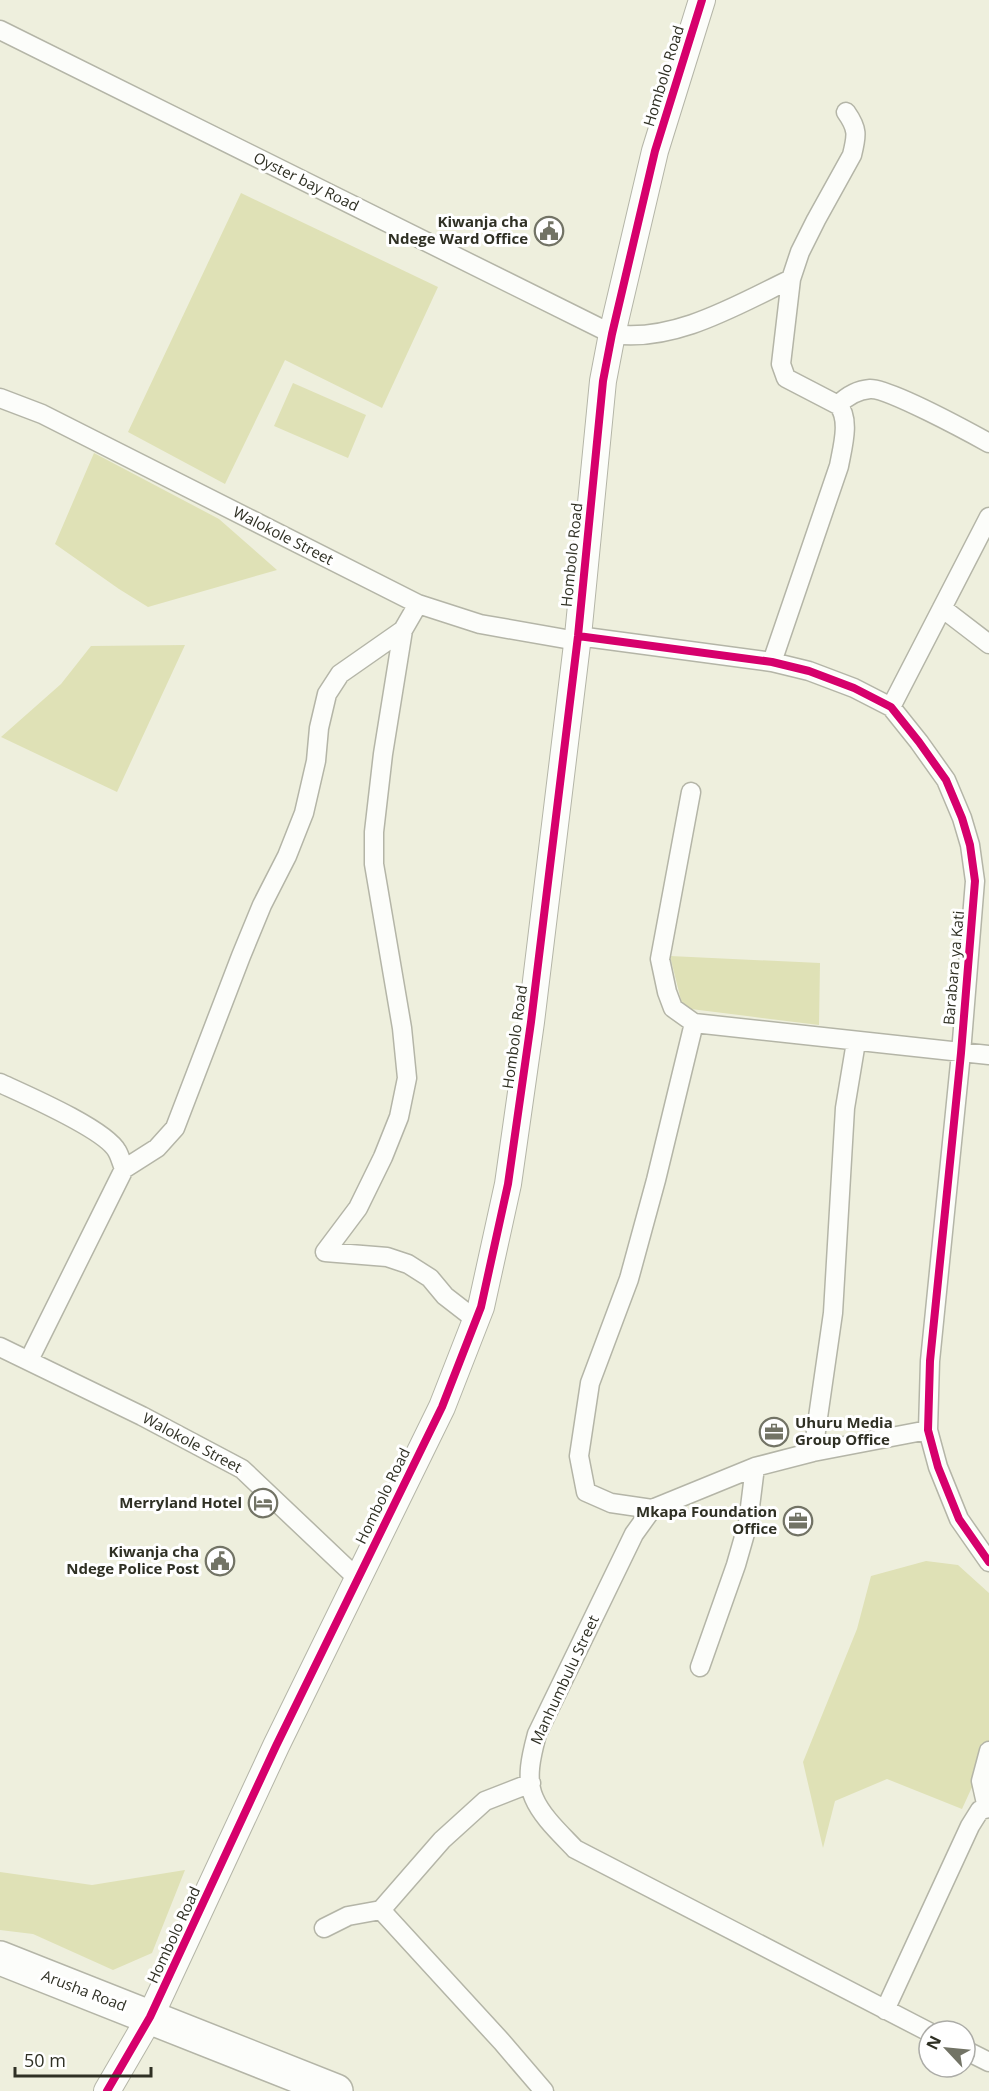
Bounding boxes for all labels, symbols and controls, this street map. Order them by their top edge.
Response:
street label: Hombolo Road [638,23,688,129]
street label: Oyster bay Road [250,147,362,215]
place label: Kiwanja cha Ndege Ward Office [388,211,528,248]
public building icon: Kiwanja cha Ndege Ward Office [533,215,565,247]
street label: Walokole Street [230,501,337,569]
street label: Hombolo Road [556,502,586,608]
street label: Barabara ya Kati [938,910,968,1026]
street label: Hombolo Road [497,984,531,1090]
street label: Walokole Street [139,1407,246,1477]
place label: Uhuru Media Group Office [795,1412,893,1449]
office icon: Uhuru Media Group Office [758,1416,790,1448]
street label: Hombolo Road [350,1444,414,1547]
hotel icon: Merryland Hotel [247,1487,279,1519]
place label: Merryland Hotel [119,1492,242,1512]
place label: Mkapa Foundation Office [636,1501,777,1538]
office icon: Mkapa Foundation Office [782,1505,814,1537]
place label: Kiwanja cha Ndege Police Post [66,1541,199,1578]
public building icon: Kiwanja cha Ndege Police Post [204,1545,236,1577]
street label: Manhumbulu Street [525,1612,603,1747]
street label: Hombolo Road [142,1883,204,1986]
street label: Arusha Road [39,1965,130,2015]
north arrow [917,2019,977,2079]
text: N [921,2032,946,2053]
scale bar [15,2040,152,2078]
text: 50 m [24,2048,66,2072]

